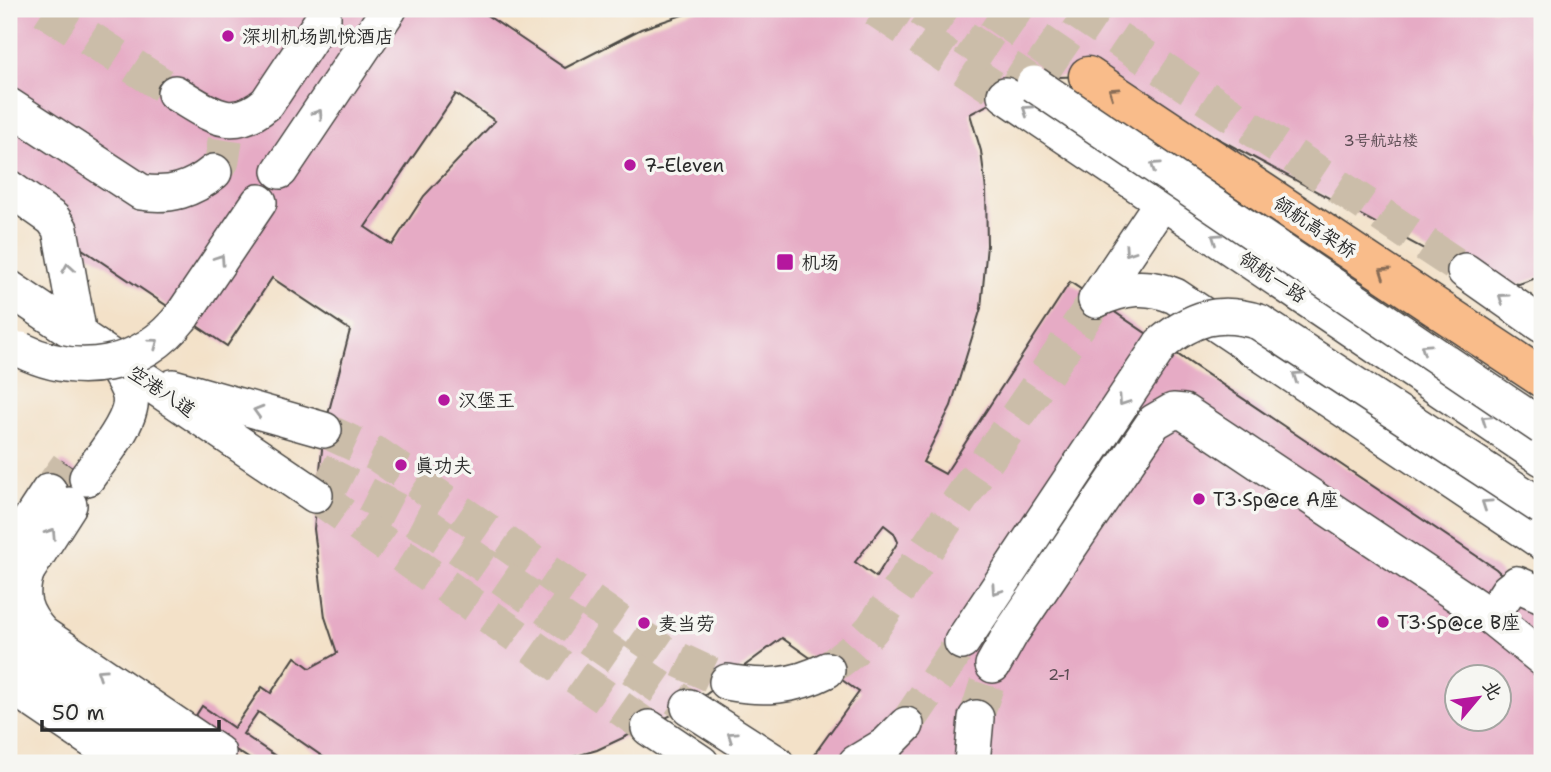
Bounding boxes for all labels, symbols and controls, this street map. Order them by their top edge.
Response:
place label: 深圳机场凯悦酒店 [242,24,394,49]
marker: 深圳机场凯悦酒店 [220,28,236,44]
one-way arrow [1107,87,1120,100]
one-way arrow [1022,106,1035,118]
one-way arrow [310,109,323,122]
house number: 3号航站楼 [1343,130,1419,151]
place label: 7-Eleven [644,153,724,178]
marker: 7-Eleven [622,157,638,173]
one-way arrow [1150,162,1163,174]
street label: 领航高架桥 [1269,190,1361,264]
one-way arrow [1210,233,1223,246]
one-way arrow [1125,243,1137,256]
street label: 领航一路 [1235,245,1311,309]
place label: 机场 [801,250,839,275]
marker: 机场 [775,252,795,272]
one-way arrow [212,254,225,267]
one-way arrow [61,262,76,274]
one-way arrow [1378,267,1391,280]
one-way arrow [1498,294,1511,306]
one-way arrow [146,339,159,351]
one-way arrow [1420,344,1433,356]
street label: 空港八道 [124,359,200,423]
one-way arrow [1292,372,1305,385]
place label: 汉堡王 [458,388,515,413]
marker: 汉堡王 [436,392,452,408]
one-way arrow [1119,393,1131,406]
one-way arrow [253,405,265,419]
one-way arrow [1480,415,1493,428]
place label: 真功夫 [415,453,472,478]
marker: 真功夫 [393,457,409,473]
place label: T3·Sp@ce A座 [1213,487,1339,512]
marker: T3·Sp@ce A座 [1191,491,1207,507]
one-way arrow [1481,500,1494,512]
one-way arrow [42,528,55,541]
one-way arrow [992,582,1005,595]
place label: T3·Sp@ce B座 [1397,610,1520,635]
place label: 麦当劳 [658,611,715,636]
marker: T3·Sp@ce B座 [1375,614,1391,630]
marker: 麦当劳 [636,615,652,631]
house number: 2-1 [1048,664,1070,685]
north arrow [1442,664,1512,734]
one-way arrow [96,669,109,682]
text: 北 [1477,676,1508,704]
scale bar [42,688,219,732]
text: 50 m [52,699,105,727]
one-way arrow [727,732,740,744]

